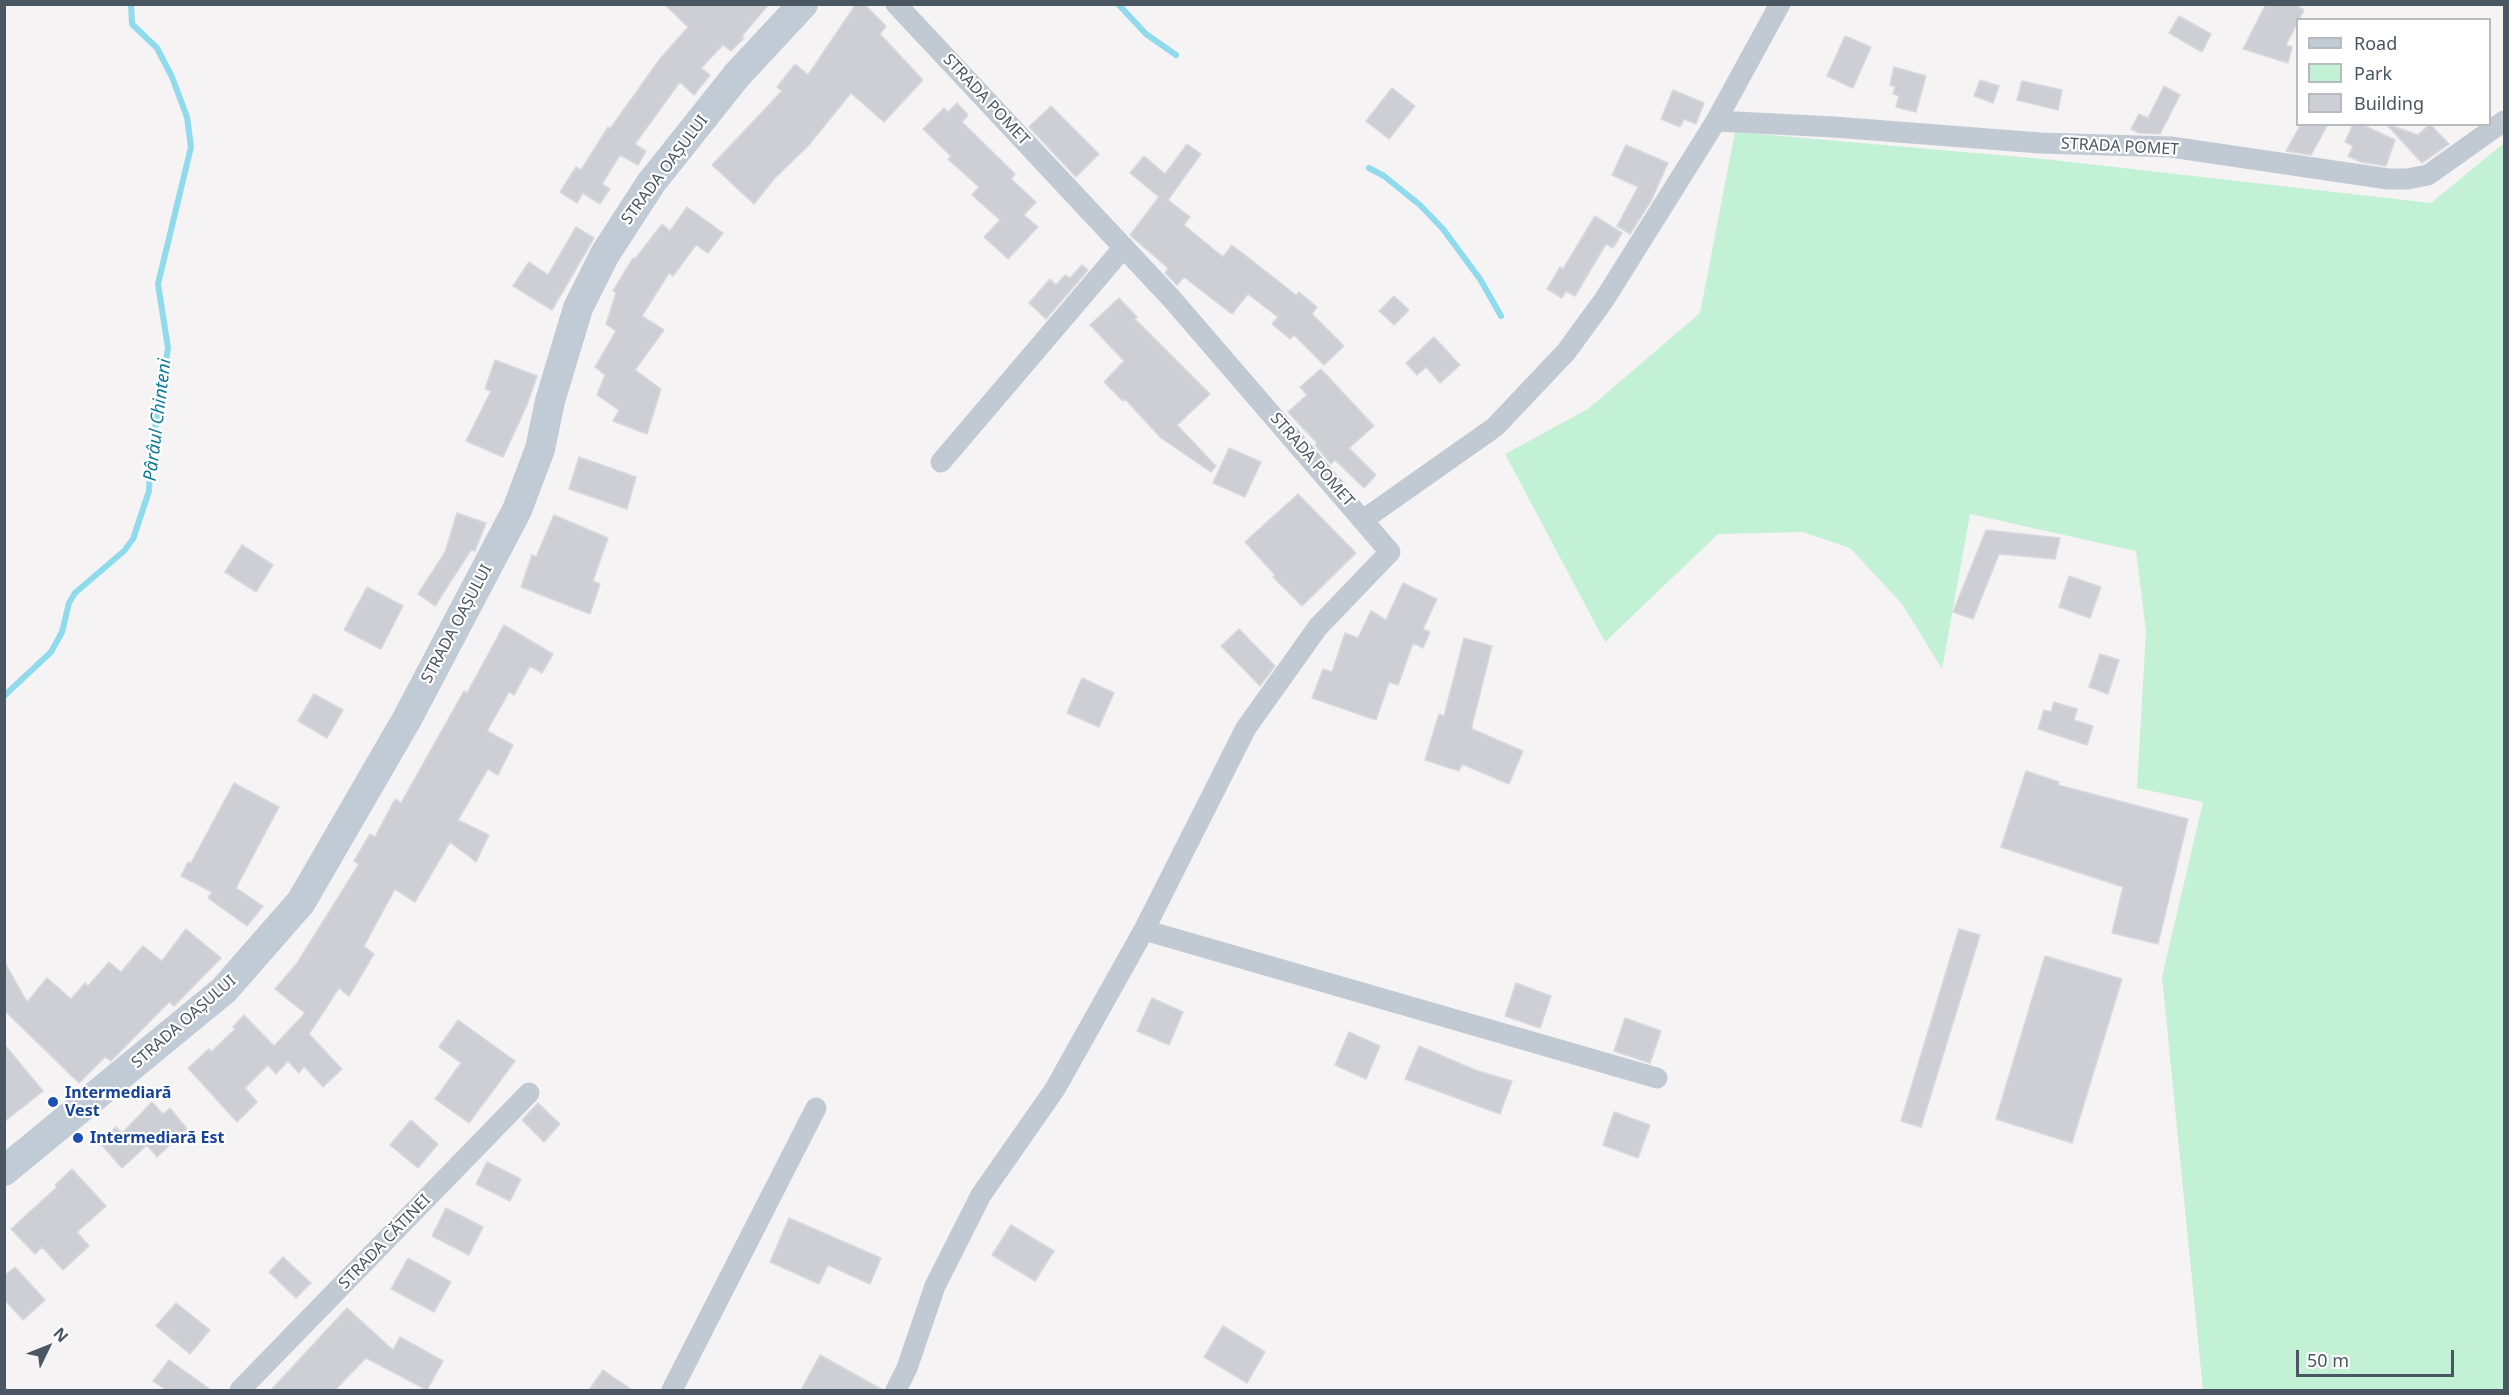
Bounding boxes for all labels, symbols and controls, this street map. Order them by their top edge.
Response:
legend [2296,18,2491,126]
text: Road [2354,31,2397,55]
street label: STRADA POMET [939,50,1033,150]
text: Park [2354,61,2392,85]
text: Building [2354,91,2424,115]
street label: STRADA OAȘULUI [618,112,712,228]
street label: STRADA POMET [2061,134,2179,160]
water label: Pârâul Chinteni [140,358,176,482]
street label: STRADA POMET [1266,409,1358,511]
street label: STRADA OAȘULUI [418,561,496,687]
street label: STRADA OAȘULUI [128,972,240,1072]
place label: Intermediară Vest [65,1083,171,1121]
marker: Intermediară Vest [46,1095,60,1109]
place label: Intermediară Est [90,1128,224,1148]
marker: Intermediară Est [71,1131,85,1145]
street label: STRADA CĂTINEI [335,1191,435,1293]
north arrow [18,1317,78,1377]
text: N [49,1322,74,1347]
scale bar [2299,1338,2456,1376]
text: 50 m [2307,1348,2349,1372]

